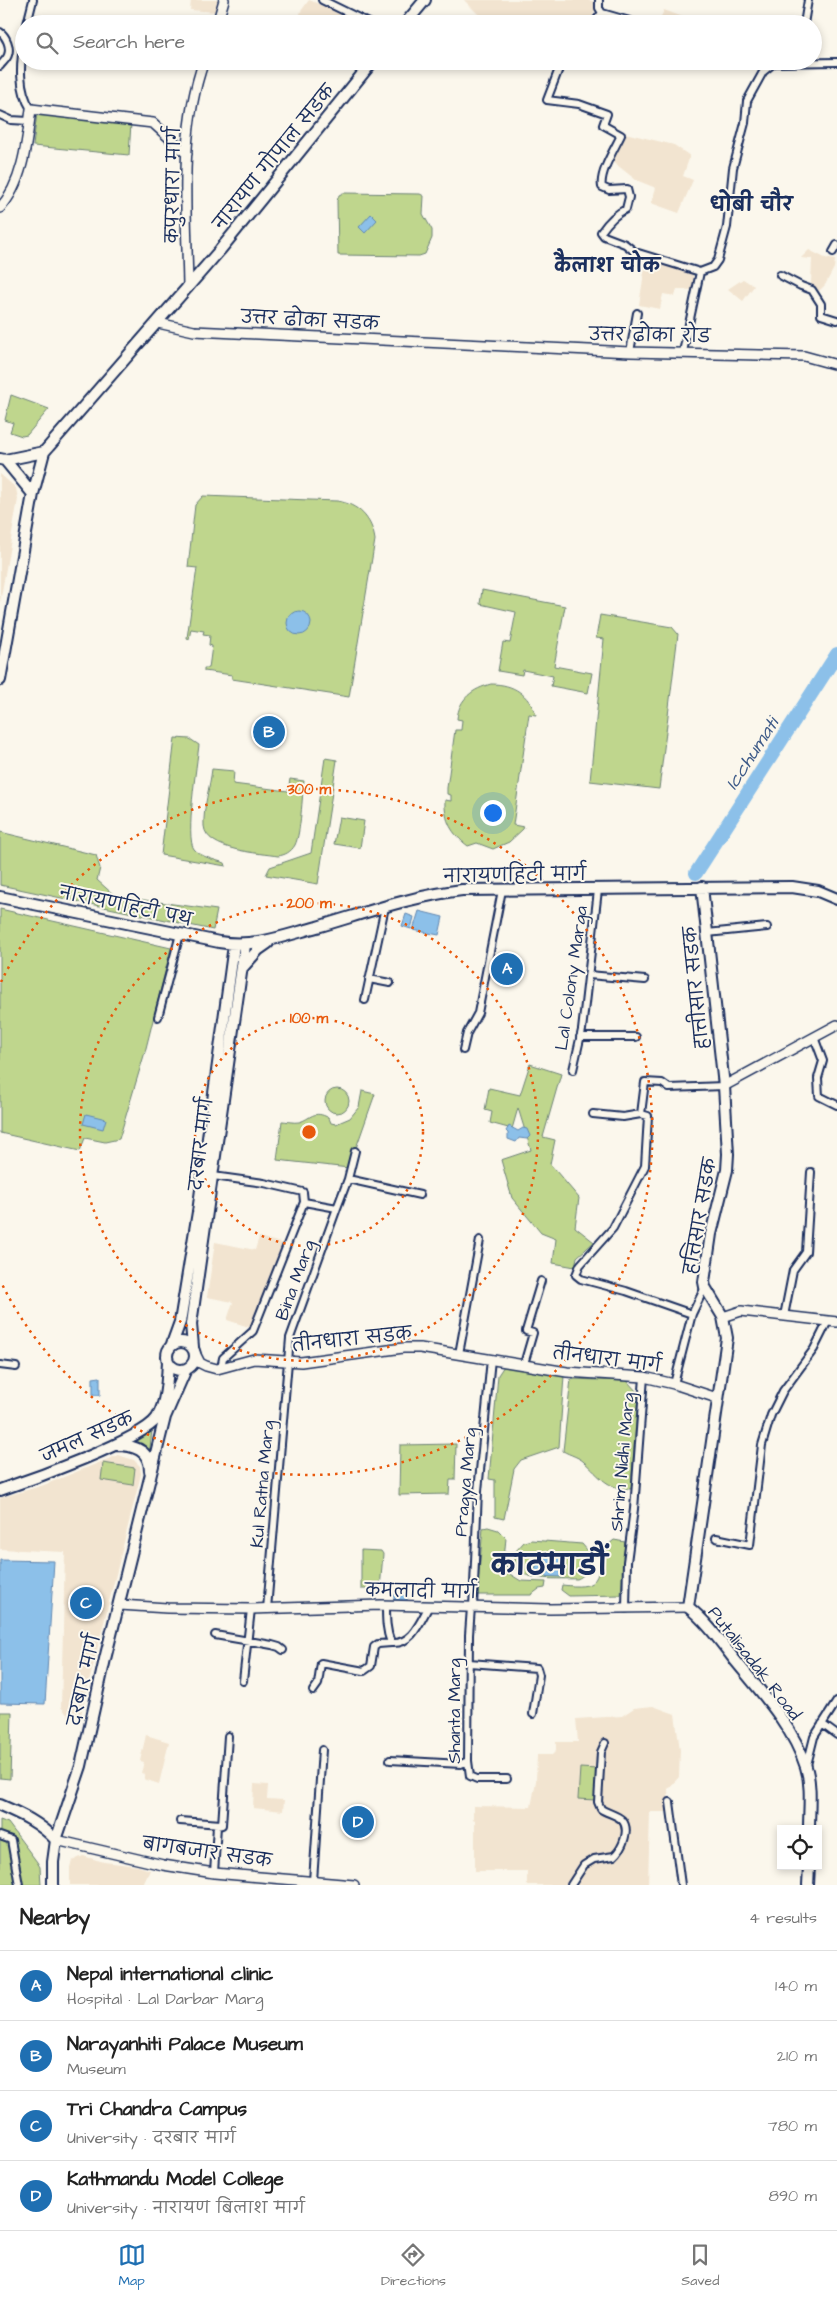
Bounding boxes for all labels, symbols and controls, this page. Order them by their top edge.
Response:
search box [15,15,822,70]
icon: search [33,29,61,57]
text: Search here [73,29,185,56]
street label: नारायण गोपाल सडक [206,77,342,236]
street label: कपुरधारा मार्ग [158,125,187,244]
district label: धोबी चौर [709,187,794,219]
district label: कैलाश चोक [553,247,662,280]
street label: उत्तर ढोका सडक [239,302,381,337]
street label: उत्तर ढोका रोड [588,320,713,349]
water label: Icchumati [719,711,787,795]
pin: B [253,713,285,751]
text: 300 m [286,779,331,800]
your location [480,800,506,826]
street label: नारायणहिटी मार्ग [443,860,588,889]
street label: नारायणहिटी पथ [56,878,196,933]
text: 200 m [285,893,332,914]
street label: Lal Colony Marga [549,904,595,1052]
street label: हात्तीसार सडक [675,924,715,1051]
pin: A [491,950,523,988]
text: 100 m [290,1008,329,1029]
street label: दरबार मार्ग [181,1095,220,1193]
centre of rings [300,1123,318,1141]
street label: हत्तिसार सडक [676,1154,723,1277]
street label: Bina Marg [269,1236,323,1324]
street label: तीनधारा सडक [291,1319,415,1358]
street label: तीनधारा मार्ग [551,1338,664,1379]
street label: Shrim Nidhi Marg [604,1391,642,1533]
street label: जमल सडक [36,1405,139,1469]
street label: Kul Ratna Marg [244,1419,282,1549]
street label: Pragya Marg [448,1426,484,1538]
district label: काठमाडौं [490,1540,611,1586]
street label: कमलादी मार्ग [364,1576,478,1605]
pin: C [70,1584,102,1622]
street label: Putalisadak Road [702,1601,807,1726]
street label: दरबार मार्ग [60,1630,107,1729]
street label: Shanta Marg [442,1658,468,1764]
pin: D [342,1803,374,1841]
map controls [777,1825,822,1870]
button: locate [777,1825,822,1870]
street label: बागबजार सडक [140,1831,275,1874]
text: Nearby [20,1903,90,1932]
text: 4 results [749,1907,817,1929]
text: Nepal international clinic [67,1961,273,1988]
text: A [31,1975,41,1997]
text: 140 m [775,1975,817,1997]
text: Hospital · Lal Darbar Marg [67,1988,264,2010]
text: Narayanhiti Palace Museum [67,2031,303,2058]
text: B [30,2045,42,2067]
text: 210 m [777,2045,817,2067]
text: Museum [67,2058,126,2080]
text: Tri Chandra Campus [67,2096,247,2123]
text: C [30,2115,42,2137]
text: 780 m [768,2115,817,2137]
text: University · दरबार मार्ग [67,2127,236,2149]
text: Kathmandu Model College [67,2166,284,2193]
text: D [31,2185,41,2207]
text: 890 m [769,2185,817,2207]
text: University · नारायण बिलाश मार्ग [67,2197,305,2219]
tab: Map [118,2241,146,2291]
tab: Directions [381,2241,446,2291]
tab: Saved [681,2241,719,2291]

